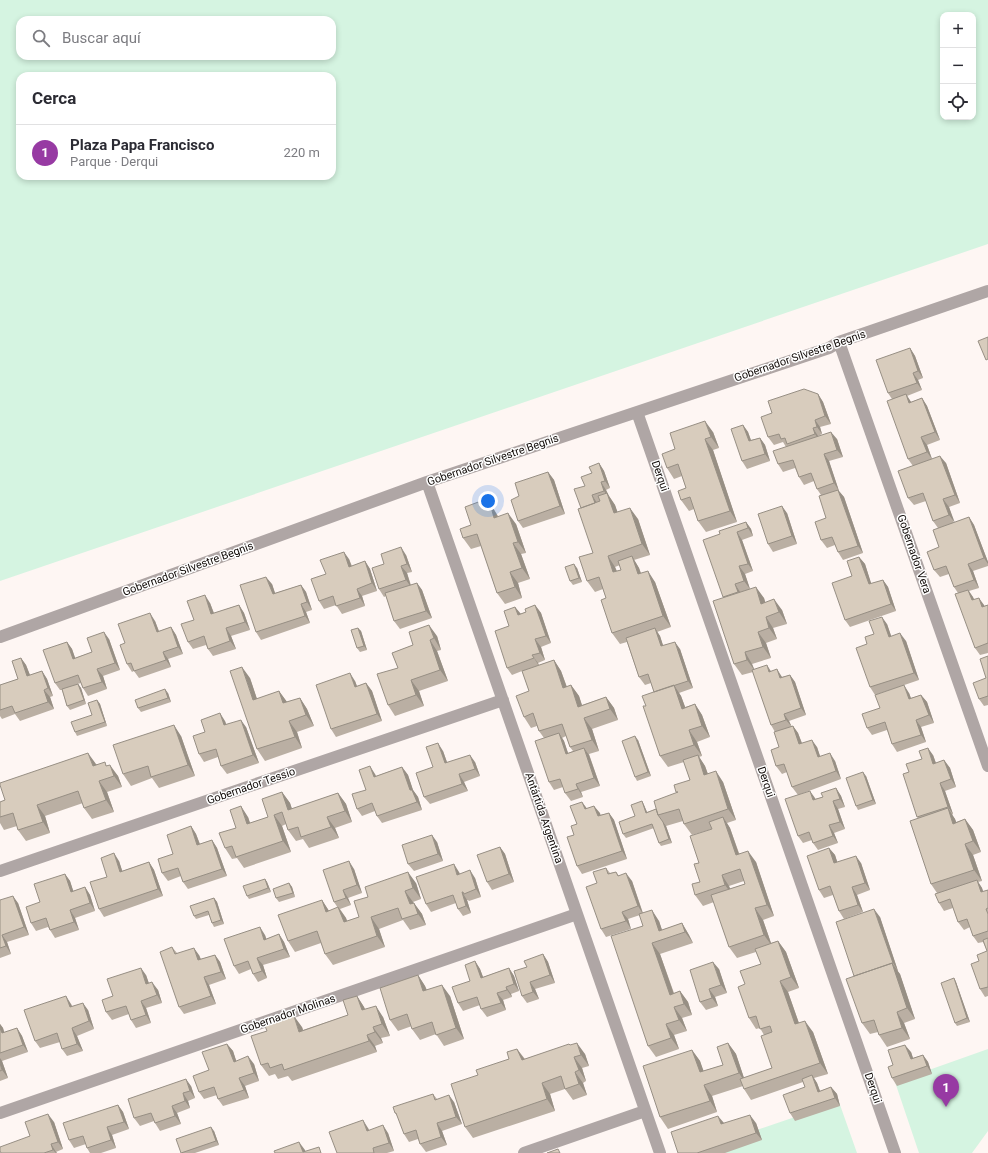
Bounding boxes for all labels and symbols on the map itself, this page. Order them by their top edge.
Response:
street label: Gobernador Silvestre Begnis [733,327,868,385]
street label: Gobernador Silvestre Begnis [426,431,561,489]
street label: Derqui [649,459,671,493]
your location [478,491,498,511]
street label: Gobernador Vera [894,513,934,595]
street label: Gobernador Silvestre Begnis [121,539,255,599]
street label: Gobernador Tessio [205,765,297,807]
street label: Derqui [755,765,777,799]
street label: Antártida Argentina [522,771,566,865]
street label: Gobernador Molinas [239,992,337,1036]
street label: Derqui [862,1071,884,1105]
pin: 1 [933,1074,959,1107]

